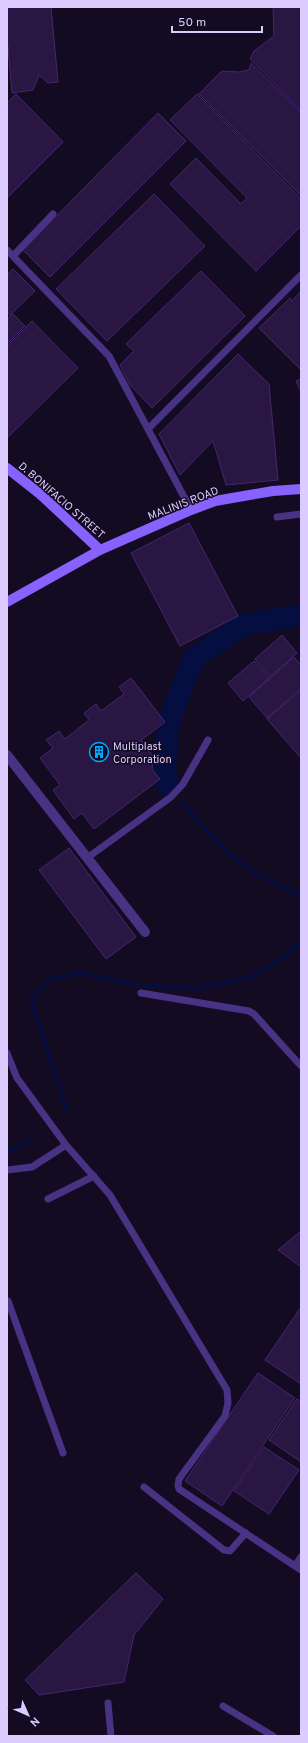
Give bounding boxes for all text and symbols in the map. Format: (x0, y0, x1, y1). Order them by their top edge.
scale bar (172, 8, 262, 34)
text: 50 m (178, 15, 206, 31)
street label: D. BONIFACIO STREET (15, 459, 107, 542)
street label: MALINIS ROAD (146, 484, 221, 524)
place label: Multiplast Corporation (113, 740, 172, 767)
building icon: Multiplast Corporation (88, 741, 110, 763)
north arrow (8, 1695, 48, 1735)
text: N (27, 1714, 42, 1729)

